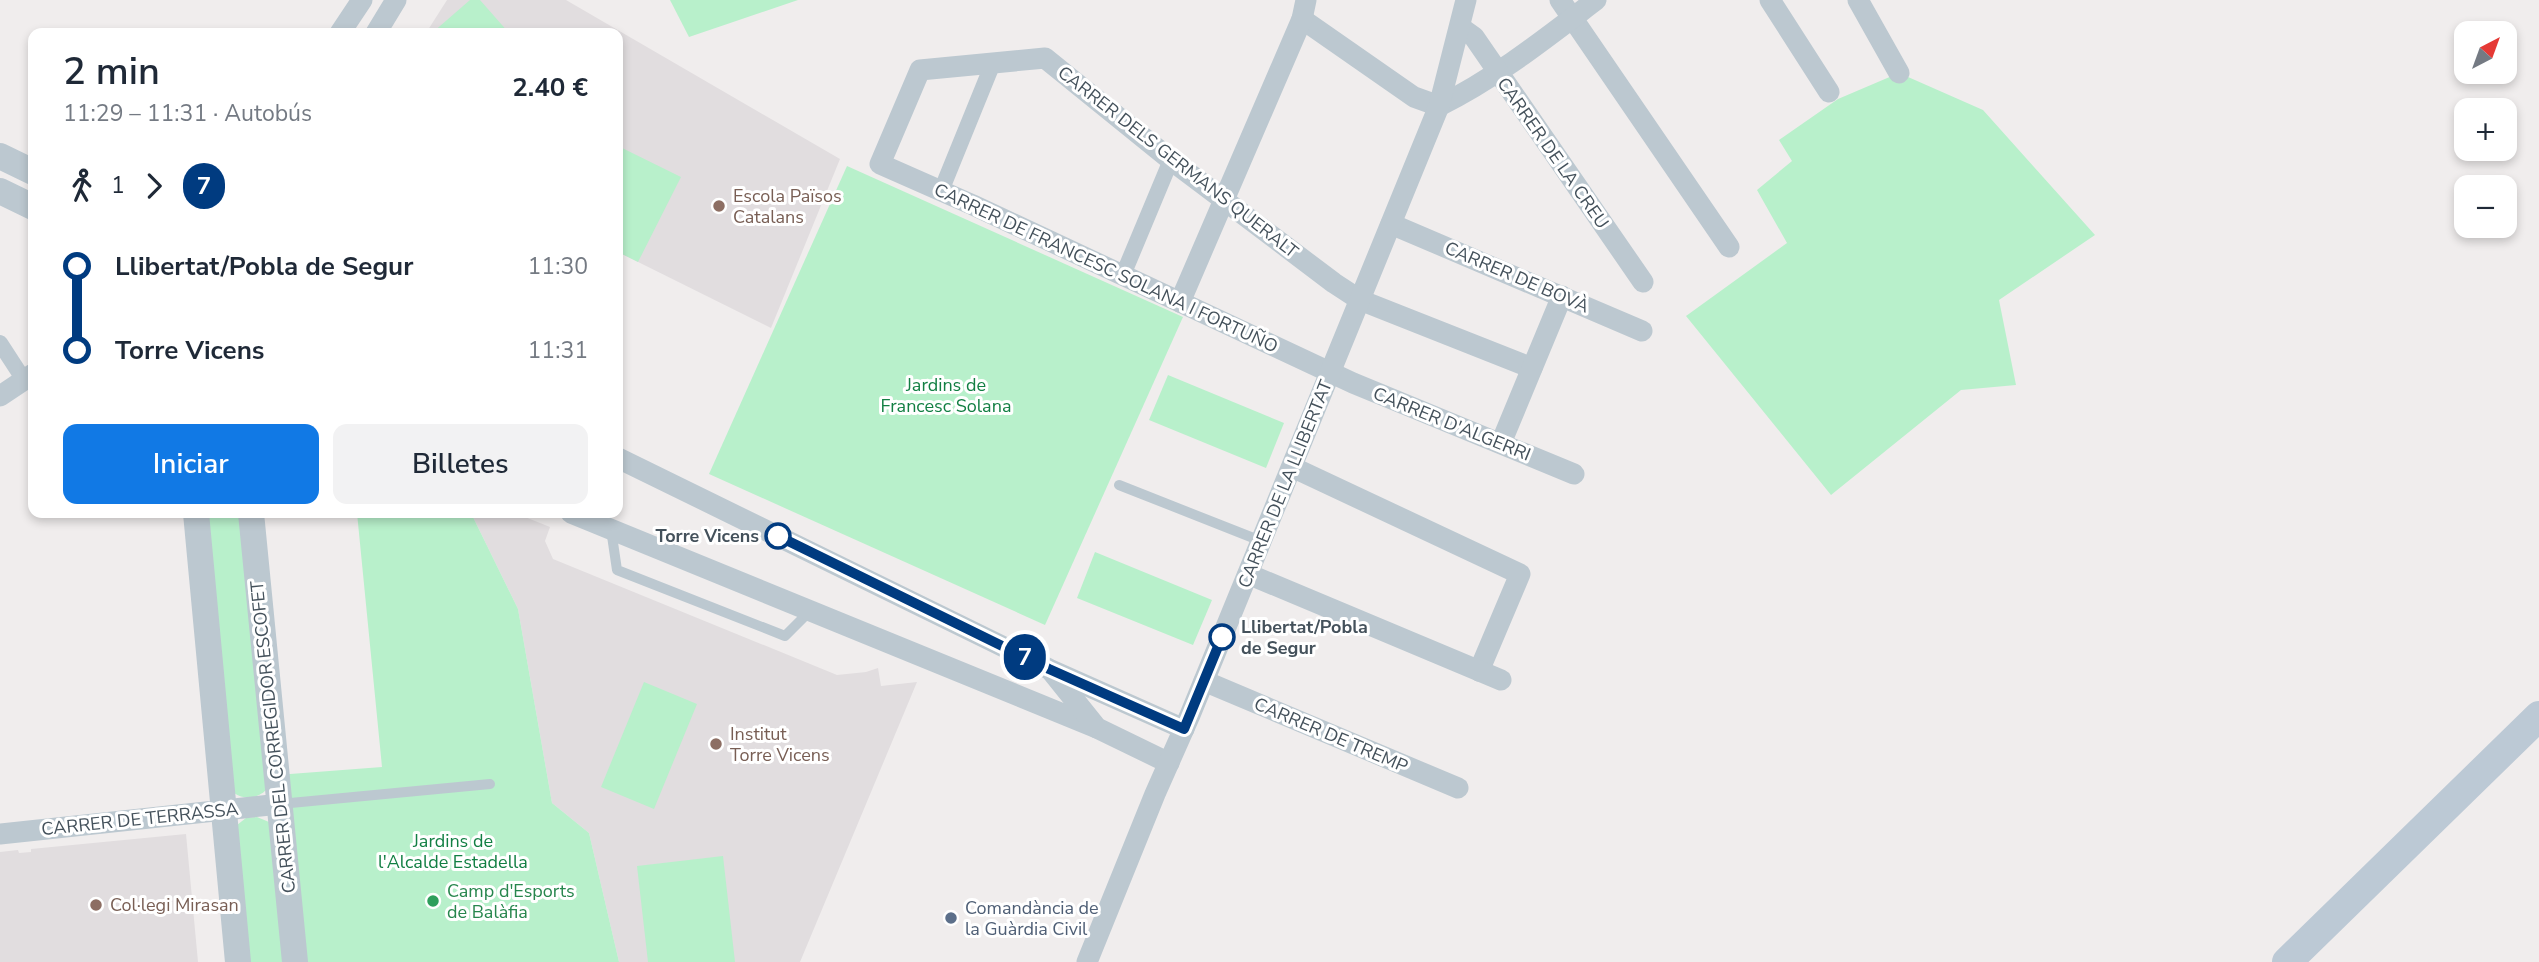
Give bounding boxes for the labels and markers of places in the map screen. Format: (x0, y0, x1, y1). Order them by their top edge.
place label: Escola Països Catalans (733, 184, 842, 229)
marker: Escola Països Catalans (711, 198, 727, 214)
marker: Torre Vicens (765, 523, 791, 549)
place label: Torre Vicens (655, 524, 759, 548)
place label: Llibertat/Pobla de Segur (1241, 615, 1368, 660)
marker: Llibertat/Pobla de Segur (1209, 624, 1235, 650)
place label: Institut Torre Vicens (730, 722, 830, 767)
marker: Institut Torre Vicens (708, 736, 724, 752)
place label: Camp d'Esports de Balàfia (447, 879, 575, 924)
place label: Col·legi Mirasan (110, 893, 239, 917)
marker: Camp d'Esports de Balàfia (425, 893, 441, 909)
place label: Comandància de la Guàrdia Civil (965, 896, 1099, 941)
marker: Col·legi Mirasan (88, 897, 104, 913)
marker: Comandància de la Guàrdia Civil (943, 910, 959, 926)

